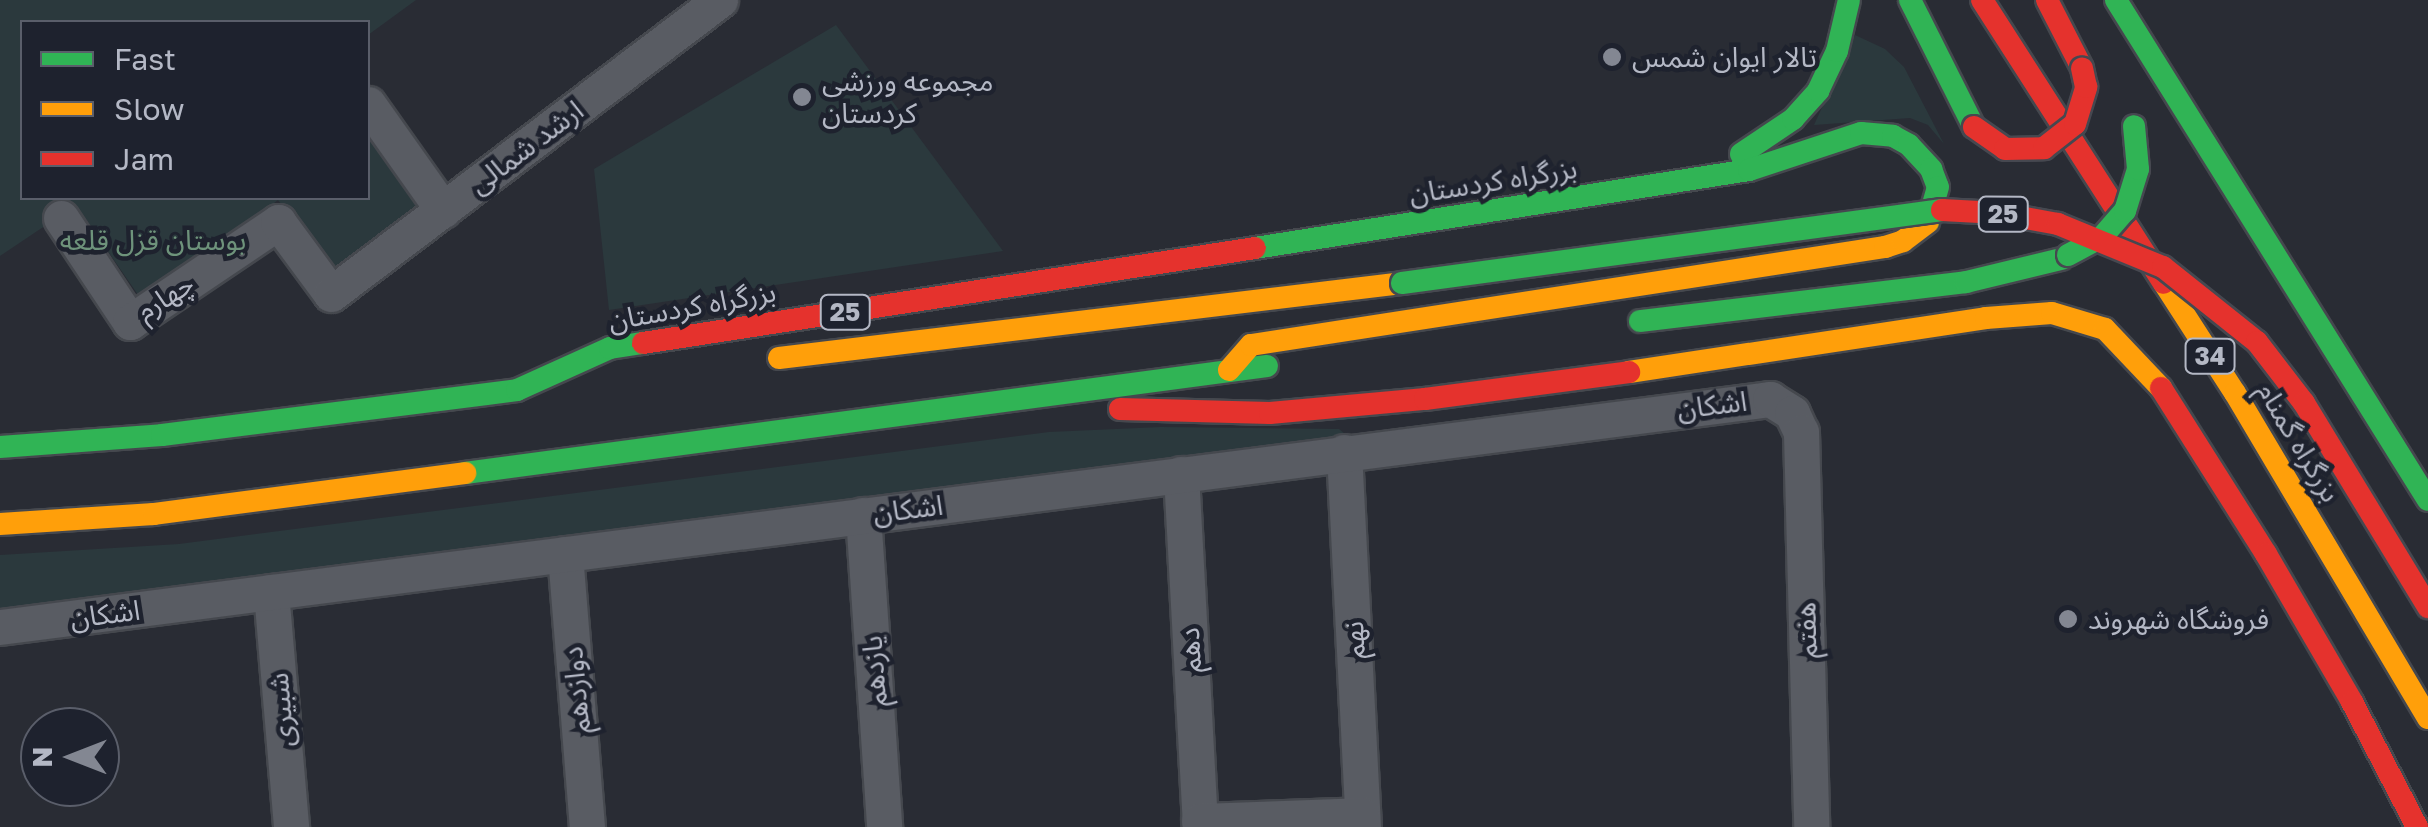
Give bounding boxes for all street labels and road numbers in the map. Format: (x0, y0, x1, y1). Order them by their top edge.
street label: ارشد شمالی (462, 93, 590, 201)
street label: بزرگراه کردستان (1407, 151, 1579, 211)
road number: 25 (1976, 194, 2030, 234)
street label: چهارم (130, 266, 200, 328)
street label: بزرگراه کردستان (606, 275, 778, 337)
road number: 25 (818, 292, 872, 332)
road number: 34 (2182, 336, 2238, 376)
street label: بزرگراه گمنام (2250, 376, 2348, 508)
street label: اشکان (1675, 384, 1749, 426)
street label: اشکان (871, 488, 945, 530)
street label: اشکان (68, 593, 142, 635)
street label: هفتم (1789, 602, 1823, 658)
street label: نهم (1336, 620, 1372, 660)
street label: دهم (1172, 627, 1208, 673)
street label: یازدهم (855, 634, 893, 708)
street label: دوازدهم (555, 645, 597, 735)
street label: شبیری (261, 671, 301, 749)

